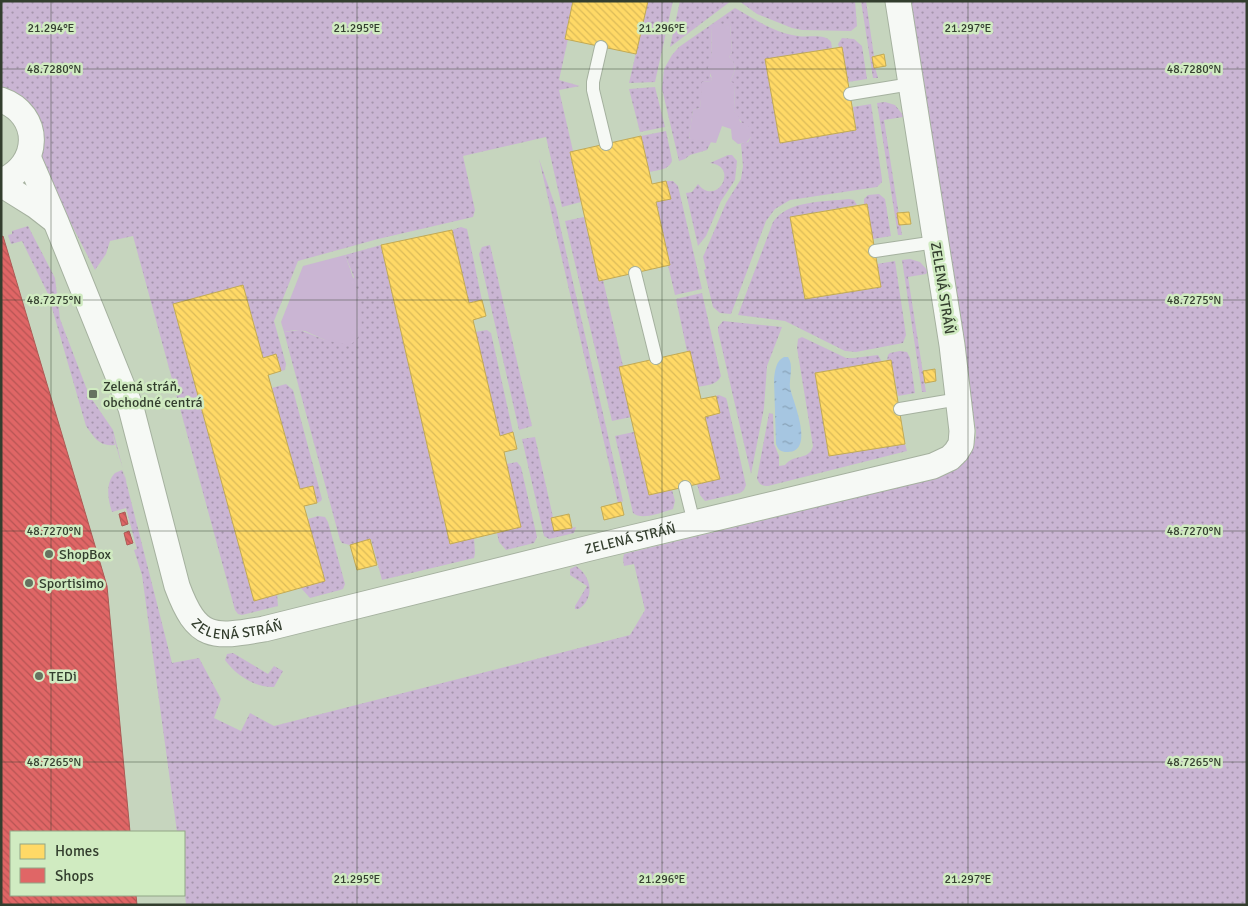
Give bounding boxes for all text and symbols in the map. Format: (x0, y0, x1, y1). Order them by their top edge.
text: 21.294°E (28, 21, 75, 36)
text: 21.295°E (334, 21, 381, 36)
text: 21.296°E (639, 21, 686, 36)
text: 21.297°E (945, 21, 992, 36)
text: 48.7280°N (27, 62, 81, 77)
text: 48.7280°N (1167, 62, 1221, 77)
street label: ZELENÁ STRÁŇ (927, 241, 958, 335)
text: 48.7275°N (27, 293, 81, 308)
text: 48.7275°N (1167, 293, 1221, 308)
place label: Zelená stráň, obchodné centrá (103, 378, 203, 411)
marker: Zelená stráň, obchodné centrá (87, 388, 99, 400)
street label: ZELENÁ STRÁŇ (583, 520, 677, 558)
text: 48.7270°N (27, 524, 81, 539)
text: 48.7270°N (1167, 524, 1221, 539)
place label: ShopBox (59, 546, 112, 563)
marker: ShopBox (43, 548, 55, 560)
place label: Sportisimo (39, 575, 104, 592)
marker: Sportisimo (23, 577, 35, 589)
street label: ZELENÁ STRÁŇ (188, 615, 284, 643)
place label: TEDi (49, 668, 77, 685)
marker: TEDi (33, 670, 45, 682)
text: 48.7265°N (27, 755, 81, 770)
text: 48.7265°N (1167, 755, 1221, 770)
legend (10, 831, 185, 896)
text: Homes (55, 842, 99, 860)
text: Shops (55, 867, 94, 885)
text: 21.295°E (334, 872, 381, 887)
text: 21.296°E (639, 872, 686, 887)
text: 21.297°E (945, 872, 992, 887)

